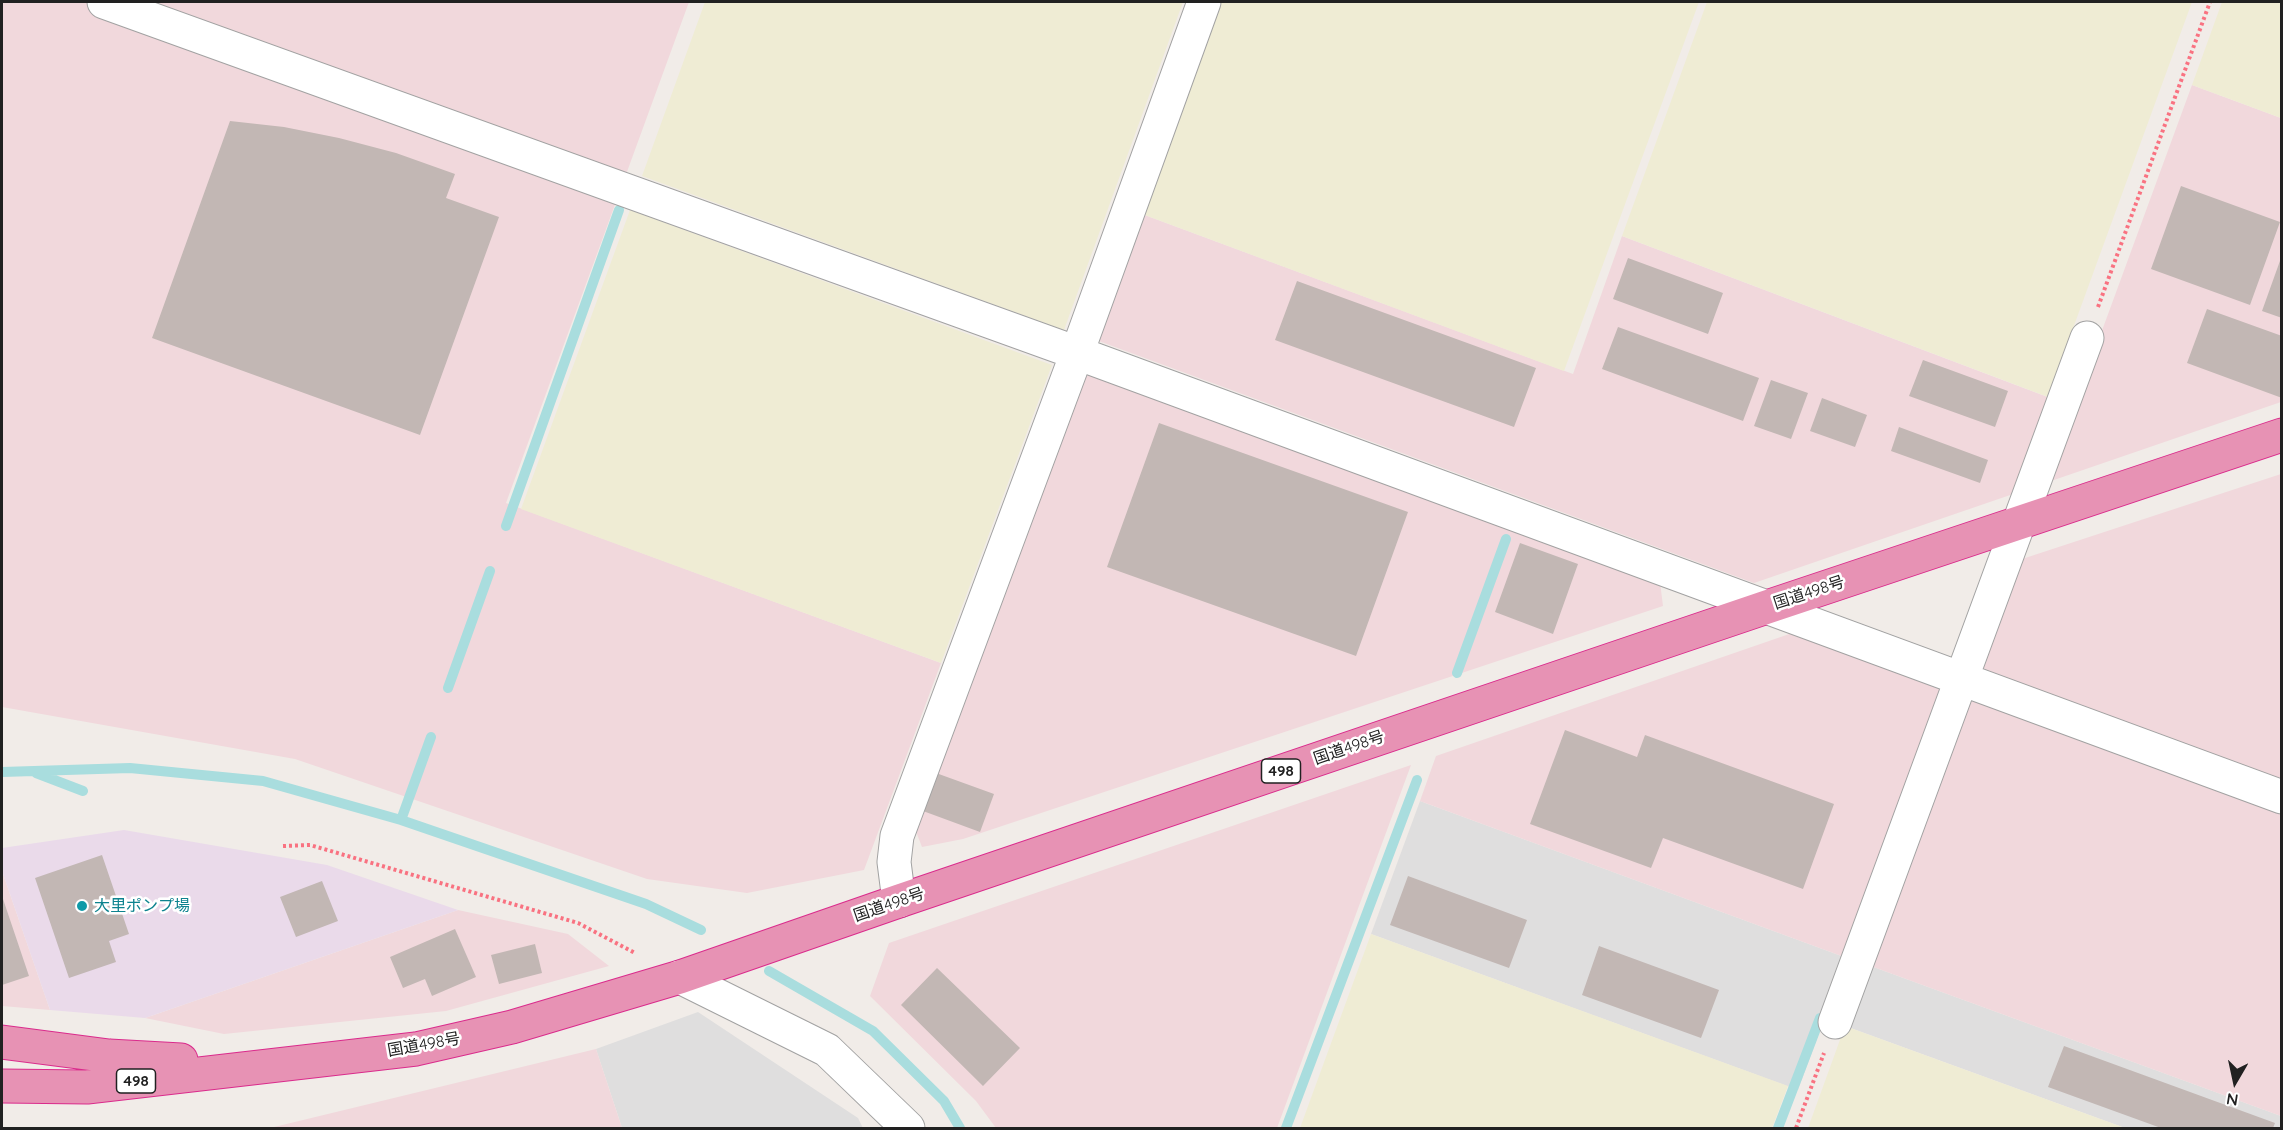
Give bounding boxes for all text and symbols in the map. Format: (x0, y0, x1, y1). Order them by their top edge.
street label: 国道498号 (1771, 572, 1847, 614)
street label: 国道498号 (1311, 727, 1387, 769)
road number: 498 (1262, 759, 1300, 783)
street label: 国道498号 (851, 884, 927, 926)
place label: 大里ポンプ場 (94, 896, 190, 916)
marker: 大里ポンプ場 (75, 899, 89, 913)
street label: 国道498号 (386, 1029, 462, 1061)
north arrow (2205, 1052, 2265, 1112)
road number: 498 (116, 1069, 156, 1093)
text: N (2225, 1089, 2240, 1111)

